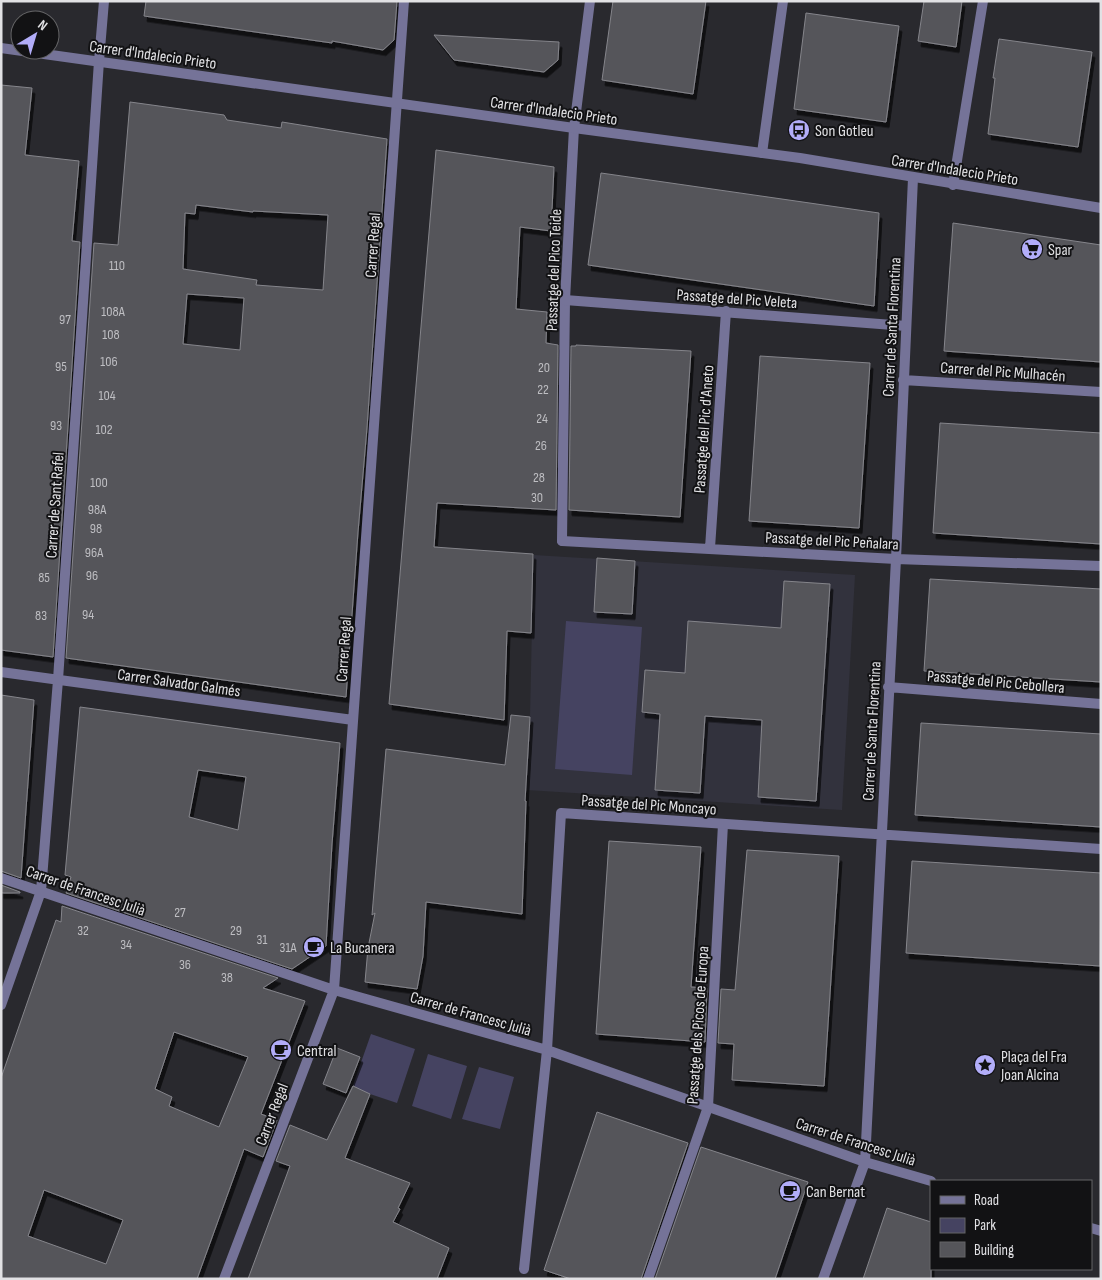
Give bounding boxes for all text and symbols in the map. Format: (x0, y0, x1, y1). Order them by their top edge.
north arrow (10, 10, 60, 60)
text: N (35, 16, 51, 34)
street label: Carrer d'Indalecio Prieto (88, 37, 218, 74)
street label: Carrer d'Indalecio Prieto (489, 93, 619, 130)
bus stop icon: Son Gotleu (787, 118, 811, 142)
place label: Son Gotleu (815, 122, 874, 141)
street label: Carrer d'Indalecio Prieto (890, 151, 1020, 190)
street label: Passatge del Pico Teide (543, 209, 566, 331)
street label: Carrer Regal (362, 212, 385, 278)
supermarket icon: Spar (1020, 237, 1044, 261)
place label: Spar (1048, 241, 1073, 260)
house number: 110 (109, 257, 125, 274)
street label: Carrer de Santa Florentina (879, 257, 906, 397)
street label: Passatge del Pic Veleta (676, 286, 798, 313)
house number: 108A (101, 303, 126, 320)
house number: 97 (59, 311, 71, 328)
house number: 108 (102, 326, 120, 343)
house number: 106 (100, 353, 118, 370)
house number: 95 (55, 358, 67, 375)
house number: 20 (538, 359, 550, 376)
street label: Carrer del Pic Mulhacén (940, 359, 1066, 386)
street label: Passatge del Pic d'Aneto (691, 364, 718, 494)
house number: 22 (537, 381, 549, 398)
house number: 104 (99, 387, 116, 404)
house number: 24 (536, 410, 548, 427)
house number: 93 (50, 417, 62, 434)
house number: 102 (96, 421, 113, 438)
house number: 26 (535, 437, 547, 454)
street label: Carrer de Sant Rafel (42, 451, 69, 559)
house number: 28 (533, 469, 545, 486)
house number: 100 (90, 474, 108, 491)
house number: 30 (531, 489, 543, 506)
house number: 98A (88, 501, 107, 518)
house number: 98 (90, 520, 102, 537)
street label: Passatge del Pic Peñalara (765, 529, 899, 554)
house number: 96A (85, 544, 104, 561)
house number: 96 (86, 567, 98, 584)
house number: 85 (38, 569, 50, 586)
house number: 94 (82, 606, 94, 623)
house number: 83 (35, 607, 47, 624)
street label: Carrer Regal (333, 616, 356, 682)
street label: Carrer de Santa Florentina (859, 661, 886, 801)
street label: Carrer Salvador Galmés (116, 665, 242, 702)
street label: Passatge del Pic Cebollera (926, 667, 1065, 698)
street label: Passatge del Pic Moncayo (581, 791, 717, 820)
street label: Carrer de Francesc Julià (23, 862, 148, 921)
house number: 27 (174, 904, 186, 921)
house number: 32 (77, 922, 89, 939)
house number: 29 (230, 922, 242, 939)
house number: 31 (257, 931, 267, 948)
cafe icon: La Bucanera (302, 935, 326, 959)
house number: 34 (120, 936, 132, 953)
house number: 31A (280, 939, 297, 956)
place label: La Bucanera (330, 939, 395, 958)
street label: Passatge dels Picos de Europa (683, 945, 713, 1105)
house number: 36 (179, 956, 191, 973)
house number: 38 (221, 969, 233, 986)
street label: Carrer de Francesc Julià (408, 988, 533, 1041)
cafe icon: Central (269, 1038, 293, 1062)
place label: Central (297, 1042, 336, 1061)
place label: Plaça del Fra Joan Alcina (1000, 1048, 1067, 1085)
place icon: Plaça del Fra Joan Alcina (973, 1053, 997, 1077)
street label: Carrer Regal (252, 1081, 293, 1148)
street label: Carrer de Francesc Julià (793, 1114, 918, 1171)
cafe icon: Can Bernat (778, 1179, 802, 1203)
legend (930, 1180, 1092, 1270)
place label: Can Bernat (806, 1183, 865, 1202)
text: Road (974, 1191, 999, 1210)
text: Park (974, 1216, 996, 1235)
text: Building (974, 1241, 1014, 1260)

